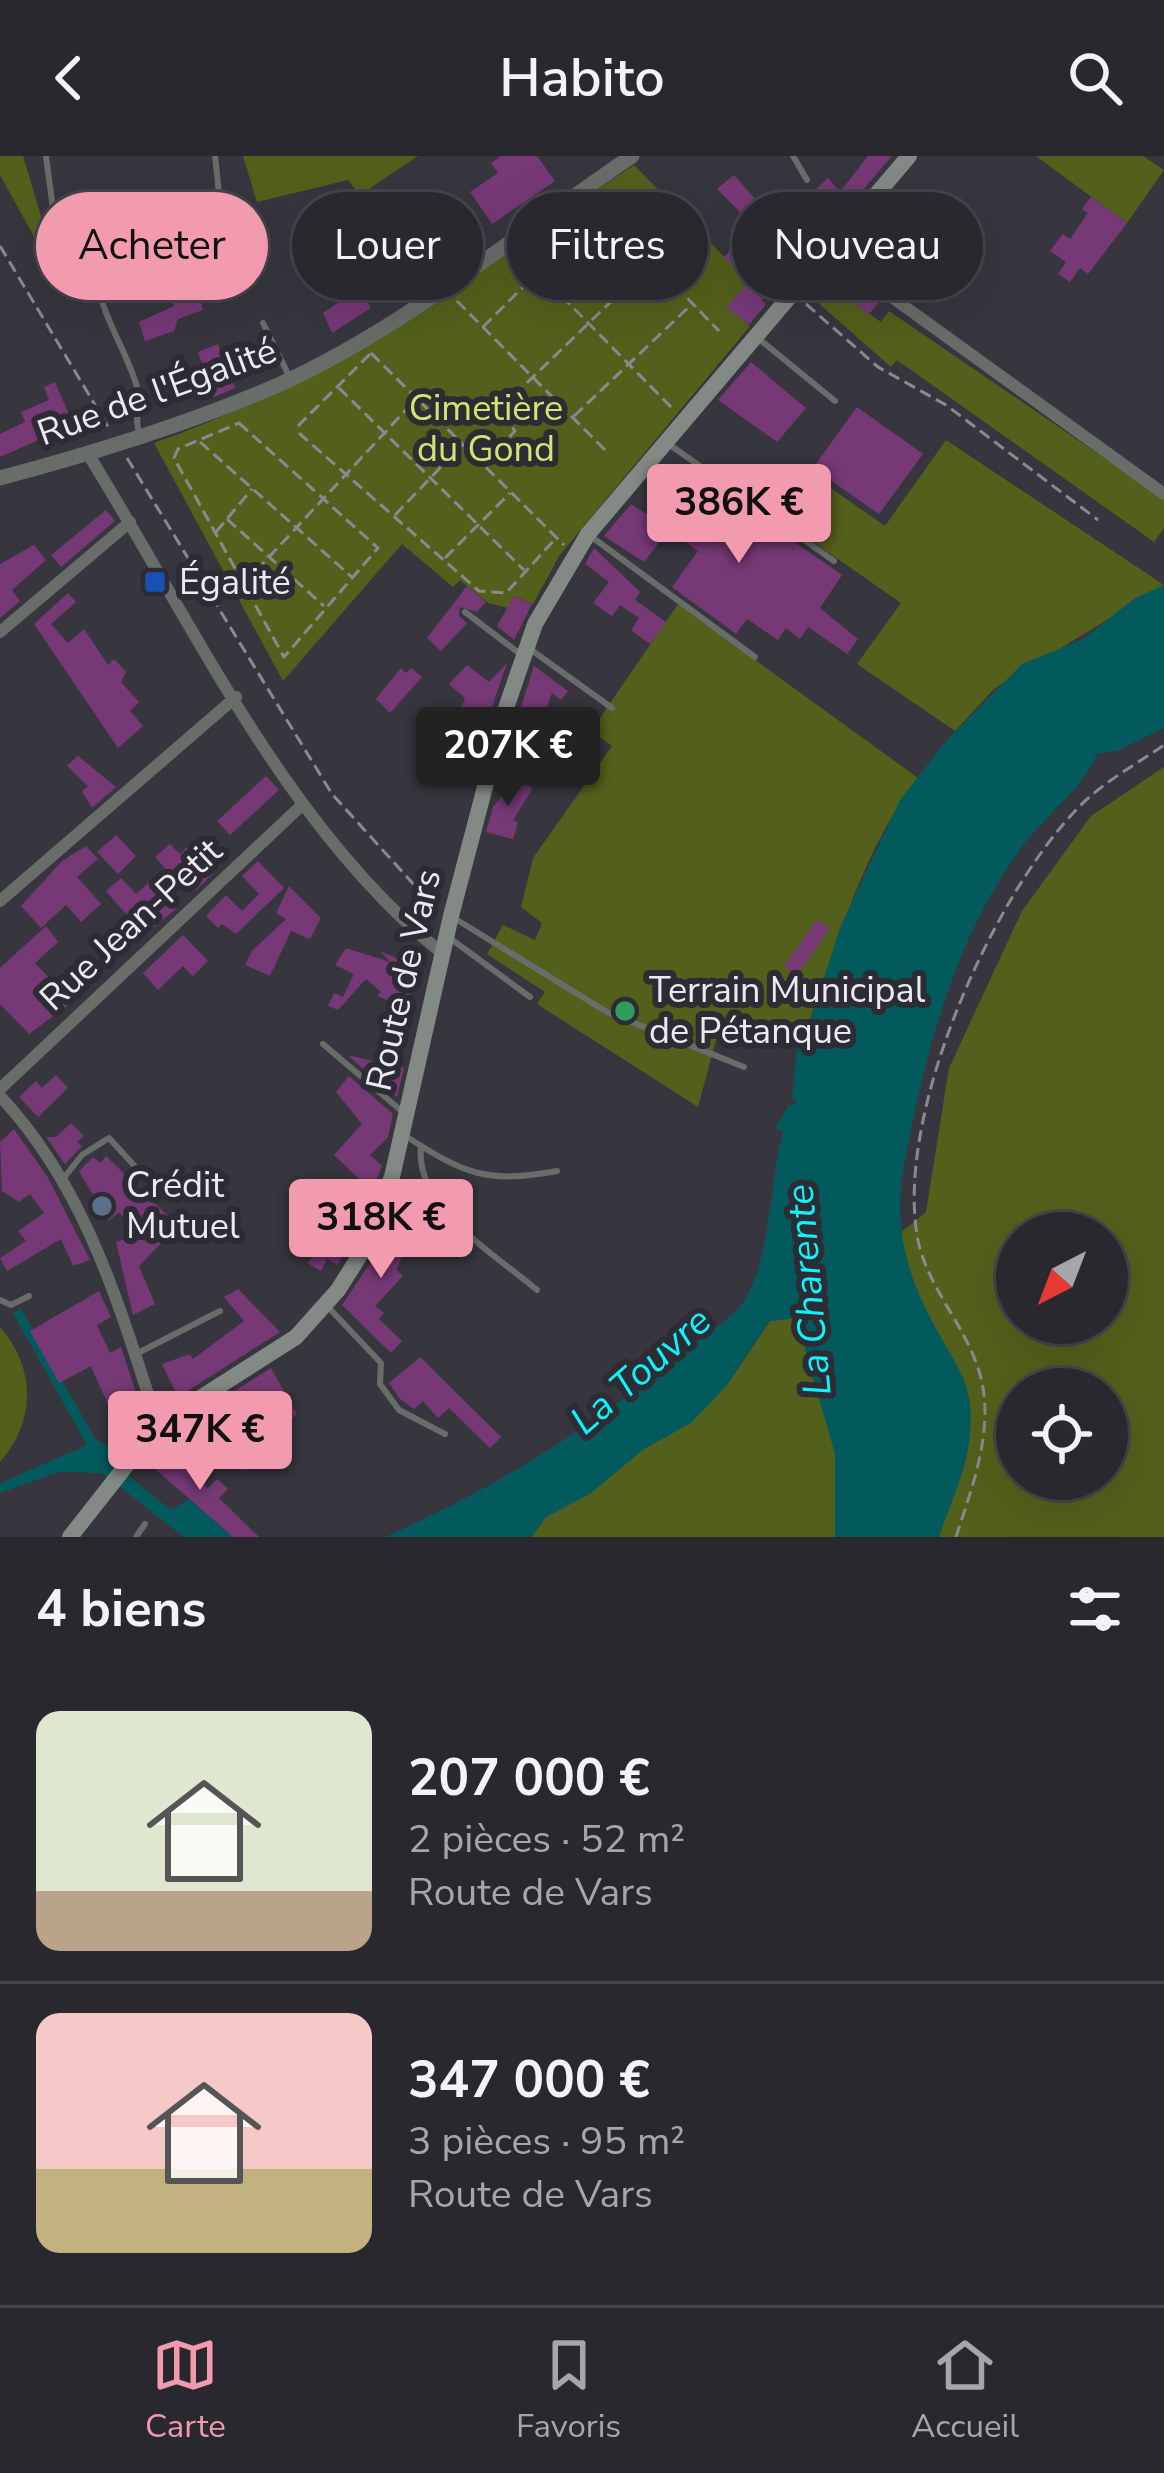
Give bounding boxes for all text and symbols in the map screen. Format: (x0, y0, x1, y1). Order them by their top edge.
text: Habito (499, 41, 665, 115)
icon: back (36, 45, 102, 111)
icon: search (1062, 45, 1128, 111)
chip: Acheter (36, 192, 268, 300)
chip: Louer (292, 192, 483, 300)
chip: Filtres (507, 192, 708, 300)
chip: Nouveau (732, 192, 983, 300)
street label: Rue de l'Égalité (31, 326, 283, 458)
park label: Cimetière du Gond (409, 384, 563, 474)
pin: 386K € (641, 464, 837, 566)
text: 386K € (674, 476, 804, 529)
place label: Égalité (179, 558, 291, 607)
marker: Égalité (142, 569, 168, 595)
pin: 207K € (410, 707, 606, 809)
text: 207K € (443, 719, 573, 772)
street label: Rue Jean-Petit (29, 827, 233, 1022)
street label: Route de Vars (355, 864, 453, 1096)
place label: Terrain Municipal de Pétanque (649, 966, 926, 1056)
marker: Terrain Municipal de Pétanque (612, 998, 638, 1024)
place label: Crédit Mutuel (126, 1161, 240, 1251)
pin: 318K € (283, 1179, 479, 1281)
water label: La Charente (773, 1182, 845, 1398)
text: 318K € (316, 1191, 446, 1244)
marker: Crédit Mutuel (89, 1193, 115, 1219)
north arrow (996, 1212, 1128, 1344)
map controls (996, 1212, 1128, 1500)
water label: La Touvre (559, 1295, 723, 1447)
button: locate (996, 1368, 1128, 1500)
pin: 347K € (102, 1391, 298, 1493)
text: 347K € (135, 1403, 265, 1456)
text: 4 biens (36, 1574, 206, 1644)
icon: filters (1062, 1576, 1128, 1642)
text: 207 000 € (408, 1743, 650, 1813)
icon: home (132, 1759, 276, 1903)
text: 2 pièces · 52 m² (408, 1813, 685, 1866)
text: Route de Vars (408, 1866, 653, 1919)
text: 347 000 € (408, 2045, 650, 2115)
icon: home (132, 2061, 276, 2205)
text: 3 pièces · 95 m² (408, 2115, 685, 2168)
text: Route de Vars (408, 2168, 653, 2221)
tab: Carte (145, 2332, 226, 2449)
tab: Favoris (516, 2332, 621, 2449)
tab: Accueil (911, 2332, 1019, 2449)

